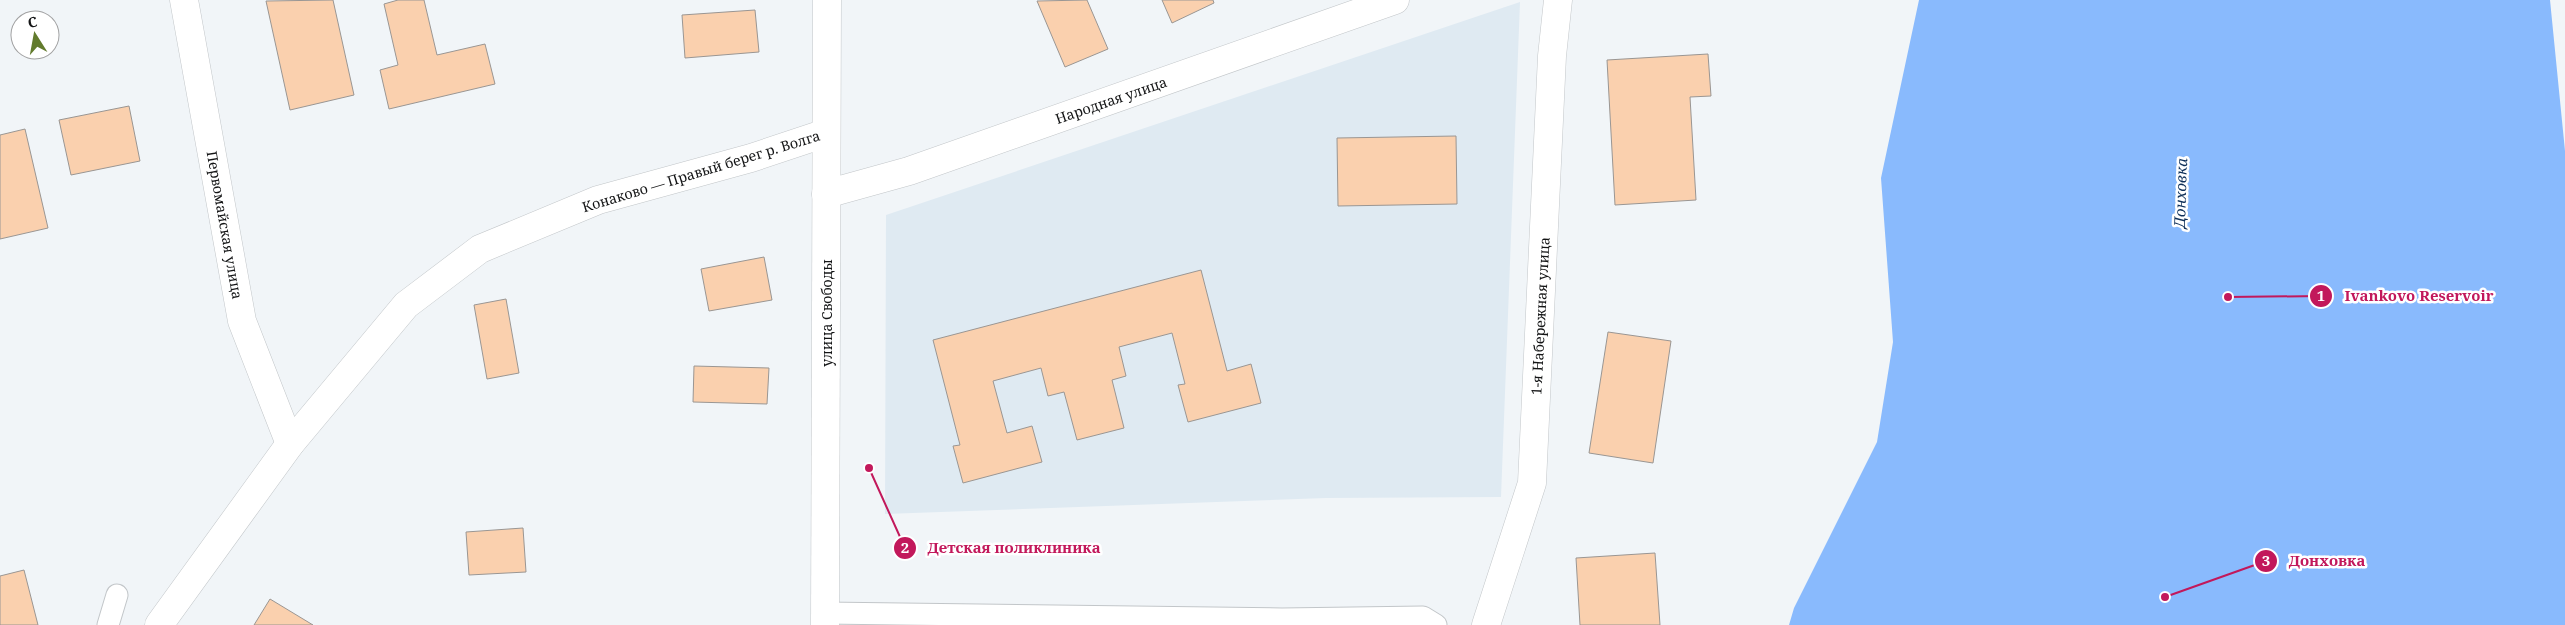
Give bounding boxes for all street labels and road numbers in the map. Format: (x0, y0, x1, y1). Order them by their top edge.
street label: Народная улица (1053, 72, 1169, 128)
street label: Конаково — Правый берег р. Волга (580, 126, 822, 216)
street label: Первомайская улица (203, 149, 247, 301)
street label: 1-я Набережная улица (1526, 236, 1554, 396)
street label: улица Свободы (817, 259, 836, 367)

